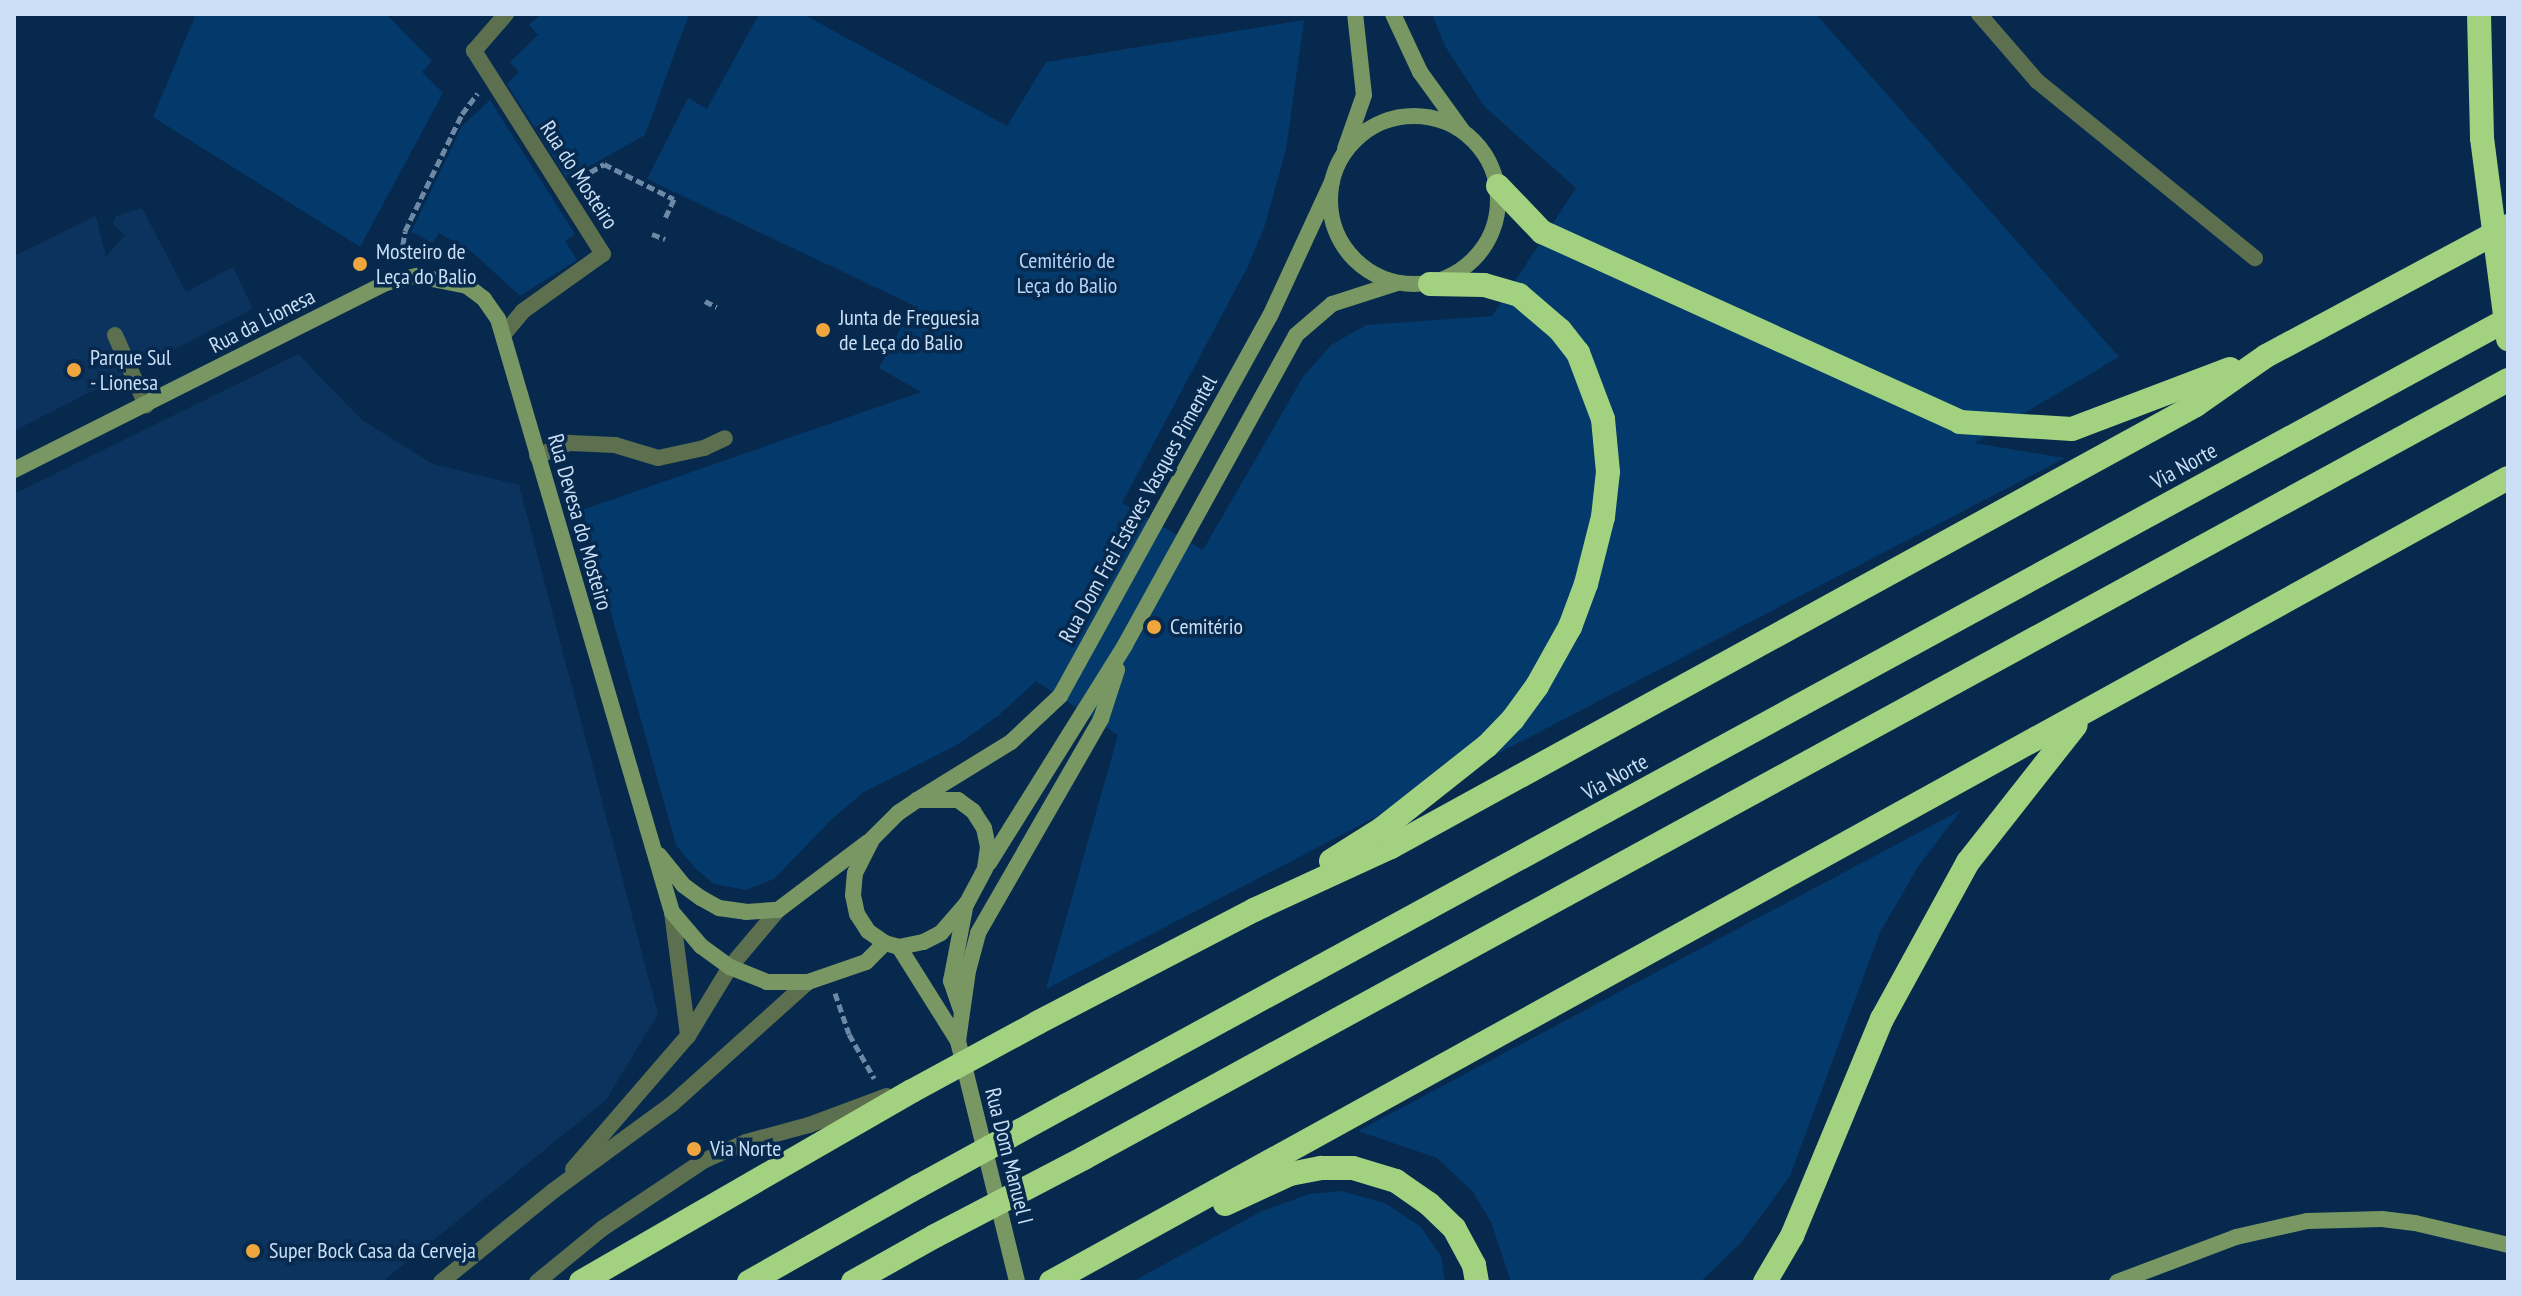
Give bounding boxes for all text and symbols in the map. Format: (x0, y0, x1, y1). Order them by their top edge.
street label: Rua do Mosteiro (534, 116, 624, 234)
place label: Mosteiro de Leça do Balio (376, 238, 477, 290)
park label: Cemitério de Leça do Balio (1017, 247, 1117, 298)
marker: Mosteiro de Leça do Balio (351, 255, 369, 273)
street label: Rua da Lionesa (205, 283, 319, 359)
place label: Junta de Freguesia de Leça do Balio (839, 304, 979, 356)
marker: Junta de Freguesia de Leça do Balio (814, 321, 832, 339)
place label: Parque Sul - Lionesa (90, 344, 171, 396)
marker: Parque Sul - Lionesa (65, 361, 83, 379)
street label: Rua Dom Frei Esteves Vasques Pimentel (1053, 371, 1223, 647)
street label: Rua Devesa do Mosteiro (542, 431, 618, 613)
street label: Via Norte (2146, 437, 2222, 495)
place label: Cemitério (1170, 614, 1243, 640)
marker: Cemitério (1145, 618, 1163, 636)
street label: Via Norte (1577, 748, 1653, 806)
street label: Rua Dom Manuel I (979, 1085, 1039, 1227)
place label: Via Norte (710, 1136, 781, 1162)
marker: Via Norte (685, 1140, 703, 1158)
place label: Super Bock Casa da Cerveja (269, 1238, 476, 1264)
marker: Super Bock Casa da Cerveja (244, 1242, 262, 1260)

